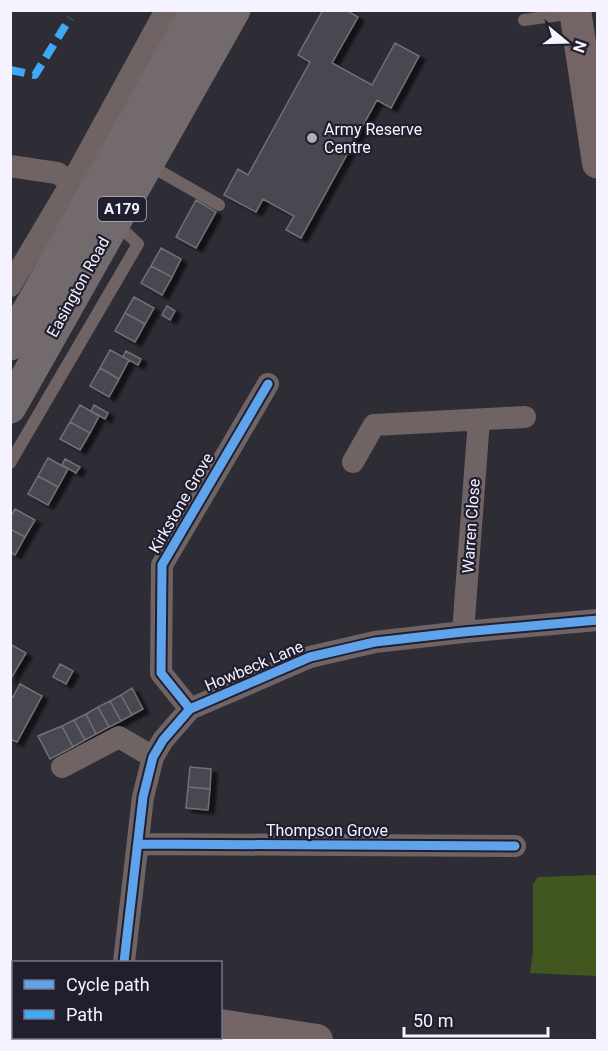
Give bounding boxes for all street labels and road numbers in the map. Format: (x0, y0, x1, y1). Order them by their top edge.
road number: A179 (98, 197, 146, 221)
street label: Easington Road (43, 234, 113, 340)
street label: Kirkstone Grove (145, 450, 217, 556)
street label: Warren Close (458, 478, 484, 574)
street label: Howbeck Lane (202, 637, 306, 695)
street label: Thompson Grove (266, 821, 388, 840)

